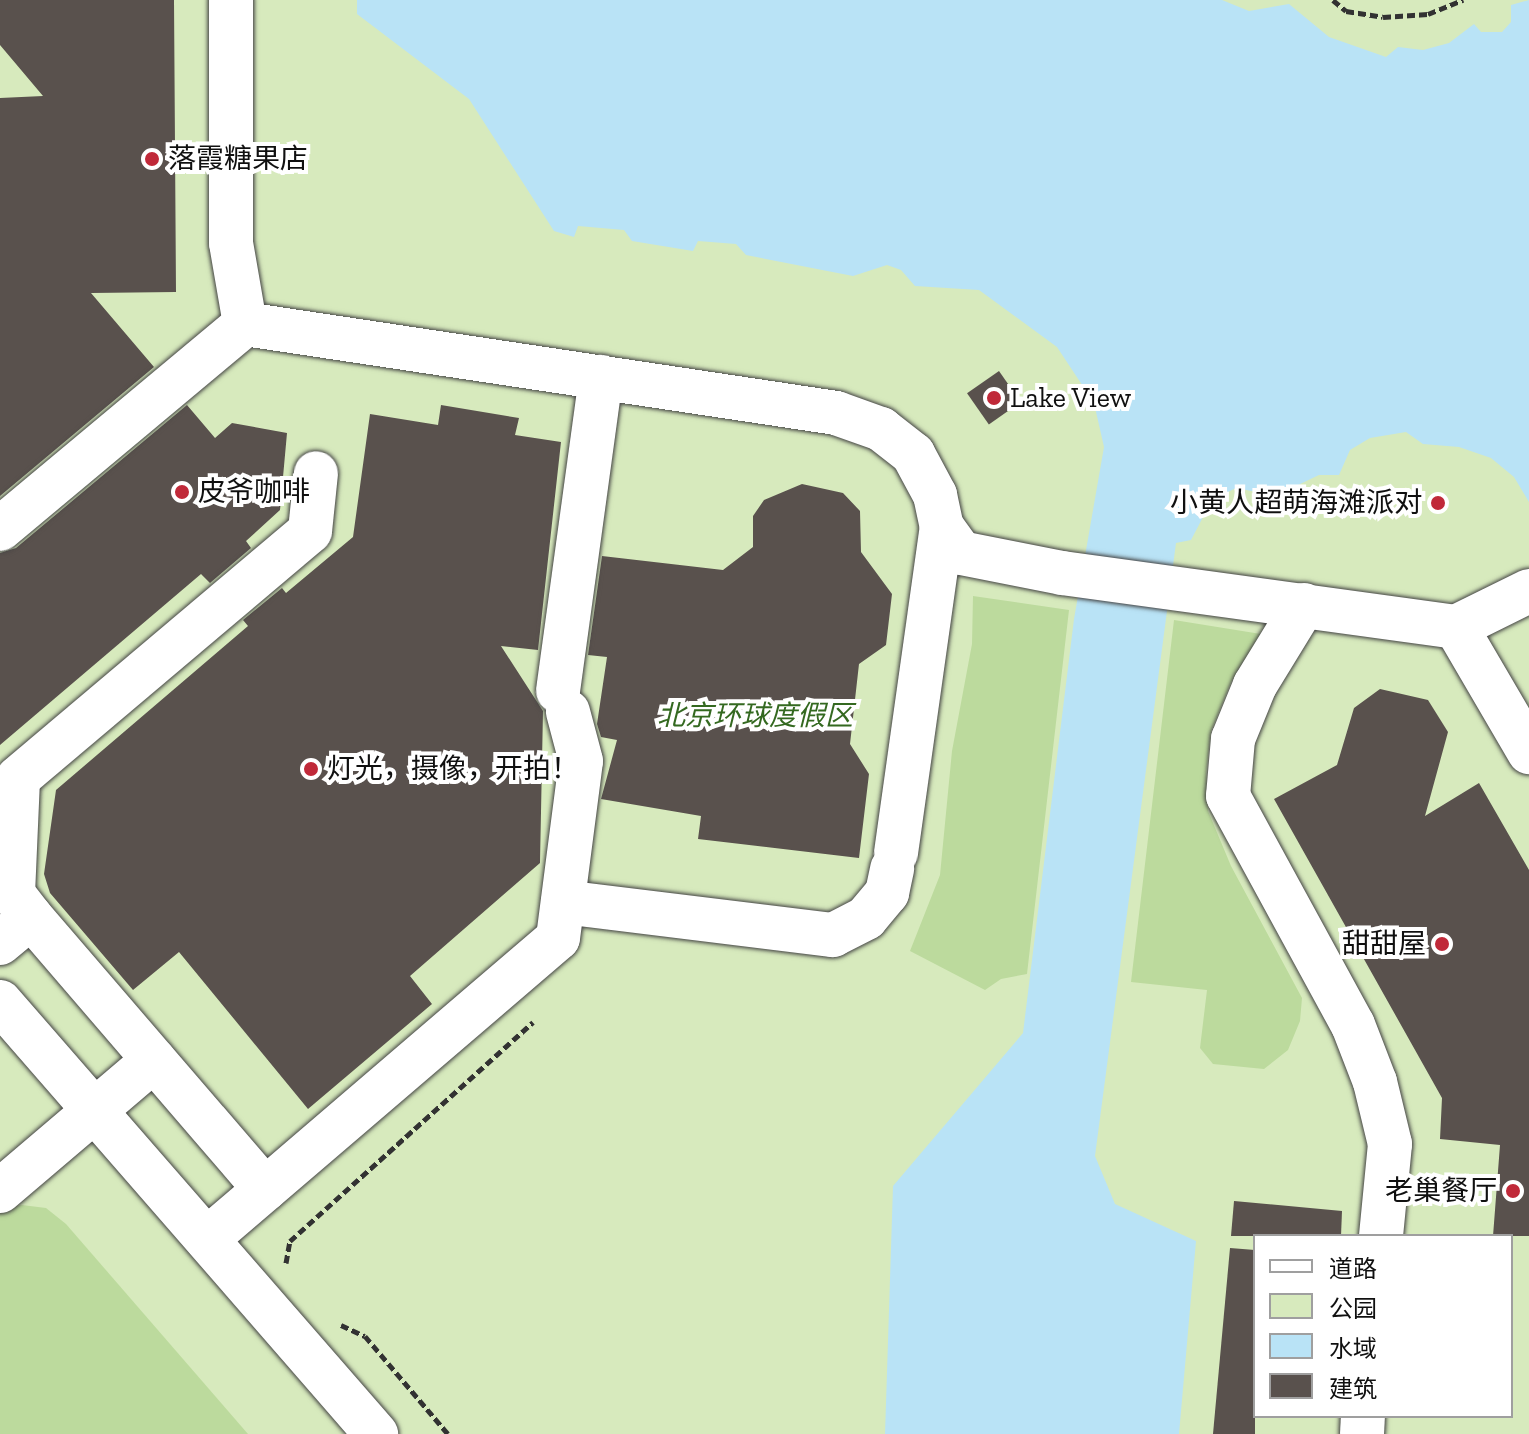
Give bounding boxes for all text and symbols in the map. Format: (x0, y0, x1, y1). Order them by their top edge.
place label: 落霞糖果店 (168, 142, 308, 176)
marker: 落霞糖果店 (143, 150, 161, 168)
place label: Lake View (1010, 381, 1132, 415)
marker: Lake View (985, 389, 1003, 407)
place label: 皮爷咖啡 (198, 475, 310, 509)
marker: 皮爷咖啡 (173, 483, 191, 501)
place label: 小黄人超萌海滩派对 (1170, 486, 1422, 520)
marker: 小黄人超萌海滩派对 (1429, 494, 1447, 512)
park label: 北京环球度假区 (657, 699, 853, 733)
place label: 灯光，摄像，开拍！ (327, 752, 579, 786)
marker: 灯光，摄像，开拍！ (302, 760, 320, 778)
place label: 甜甜屋 (1342, 927, 1426, 961)
marker: 甜甜屋 (1433, 935, 1451, 953)
place label: 老巢餐厅 (1385, 1174, 1497, 1208)
marker: 老巢餐厅 (1504, 1182, 1522, 1200)
legend (1253, 1234, 1513, 1418)
text: 道路 (1329, 1254, 1377, 1283)
text: 公园 (1329, 1294, 1377, 1323)
text: 水域 (1329, 1334, 1377, 1363)
text: 建筑 (1329, 1374, 1377, 1403)

